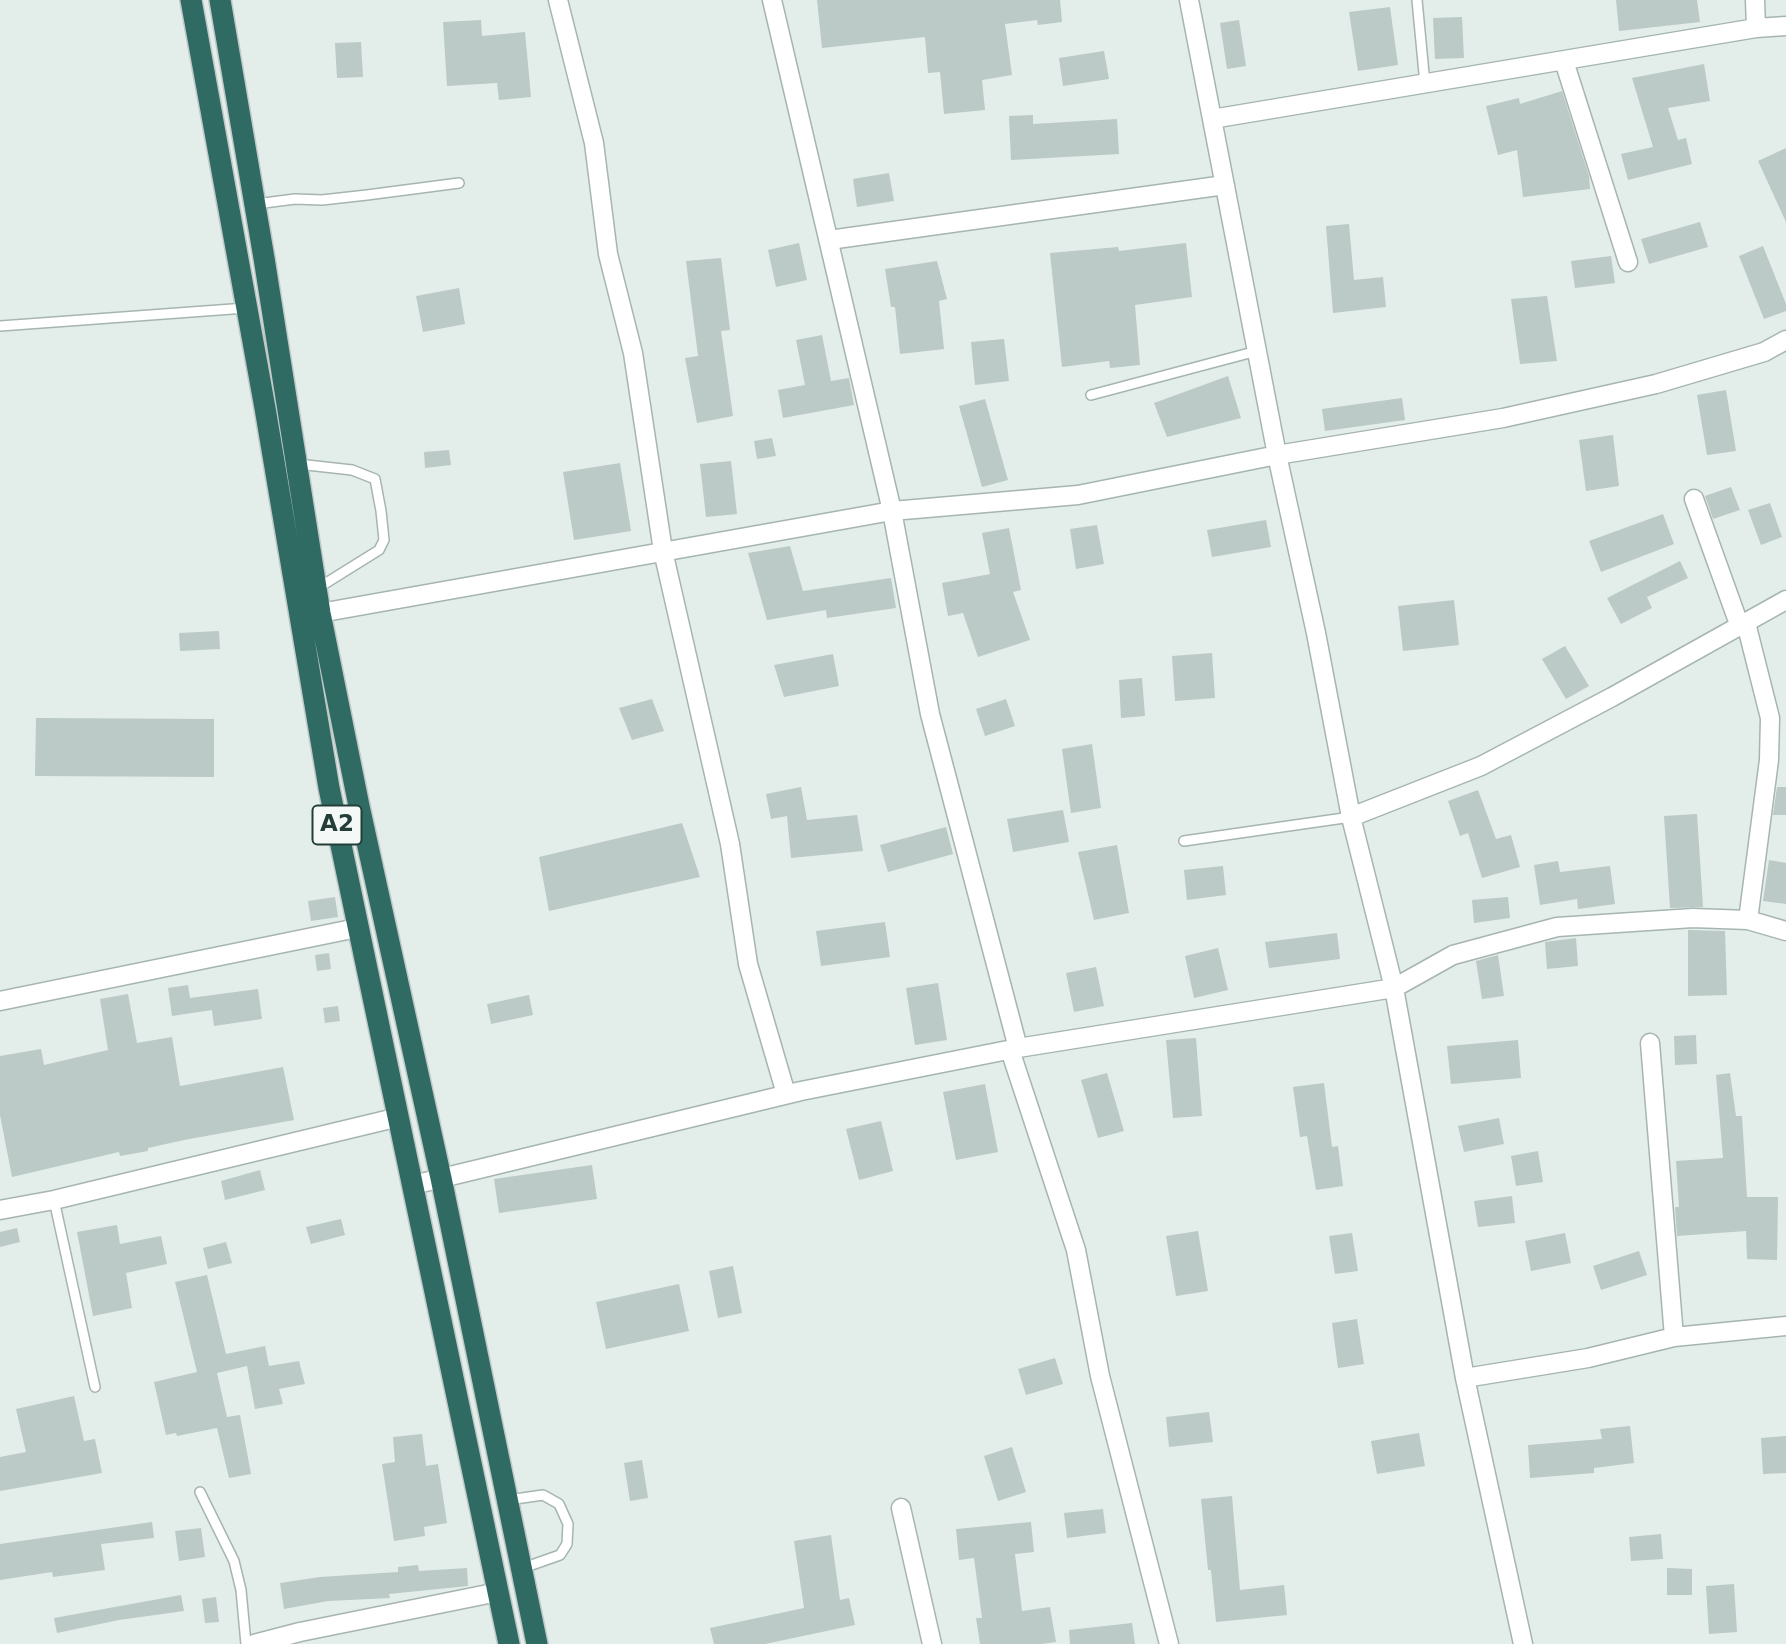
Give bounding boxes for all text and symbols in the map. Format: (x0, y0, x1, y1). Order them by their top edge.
road number: A2 (312, 806, 362, 845)

